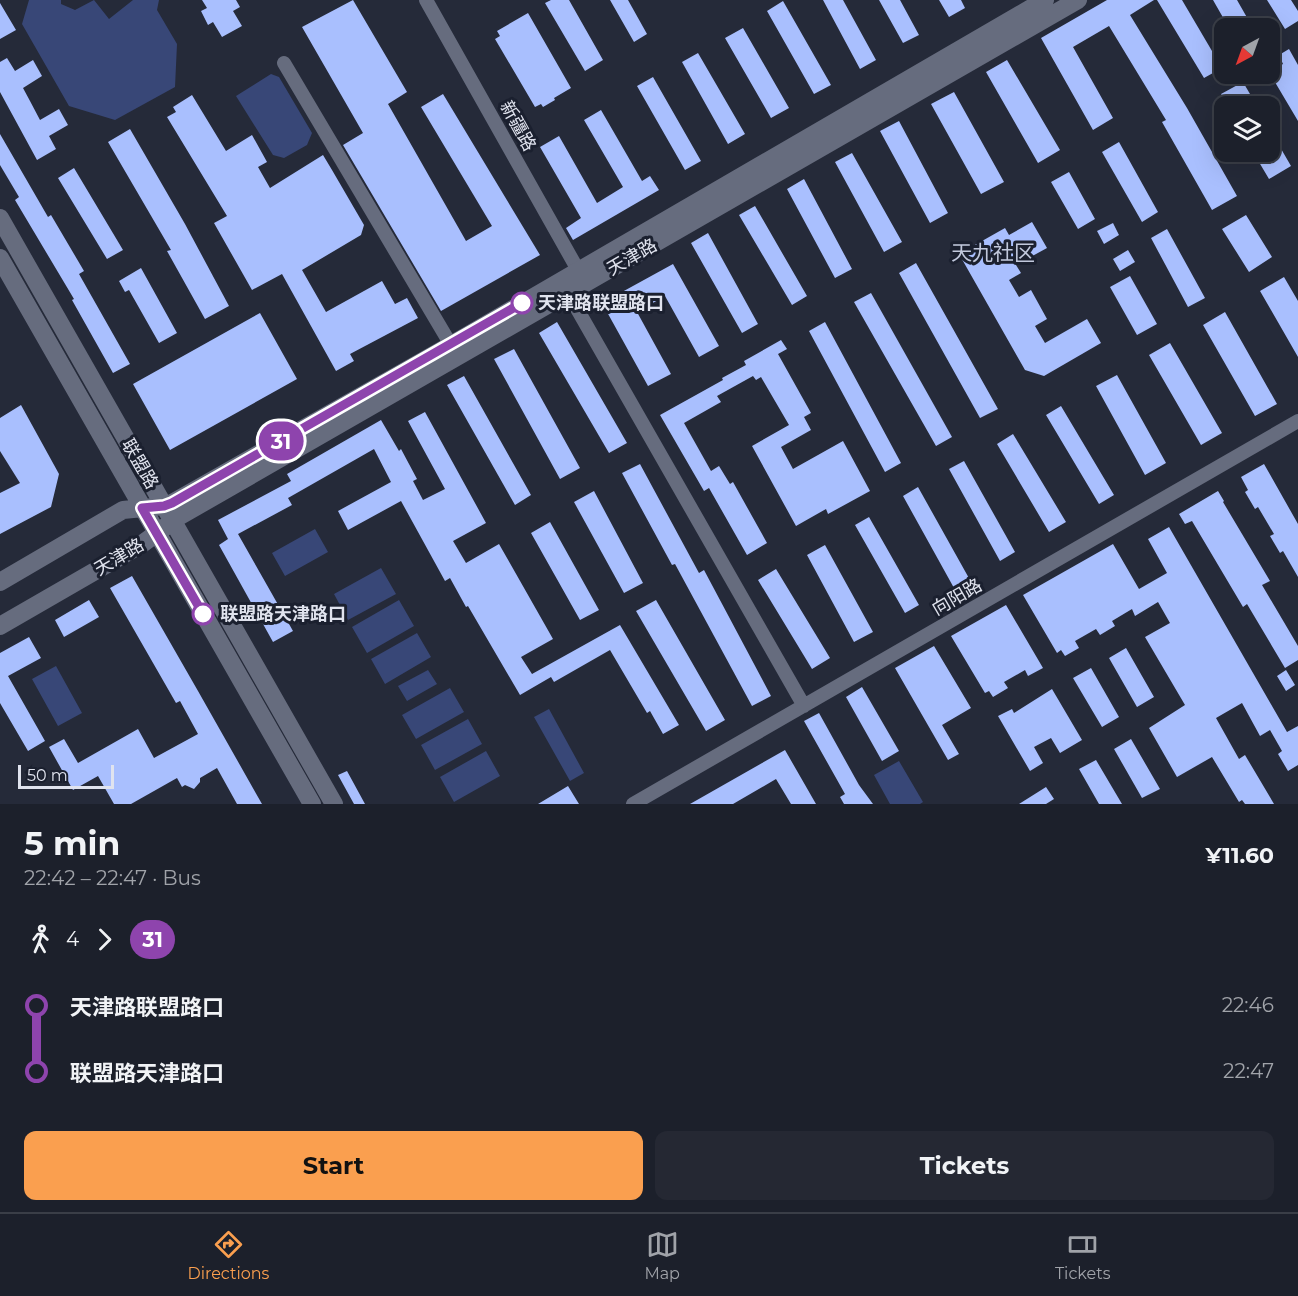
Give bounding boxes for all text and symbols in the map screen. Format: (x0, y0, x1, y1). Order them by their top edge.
north arrow (1214, 18, 1280, 84)
map controls (1214, 18, 1280, 162)
button: layers (1214, 96, 1280, 162)
street label: 新疆路 (495, 97, 541, 155)
street label: 天津路 (603, 234, 661, 280)
district label: 天九社区 (951, 240, 1035, 265)
marker: 天津路联盟路口 (511, 292, 533, 314)
place label: 天津路联盟路口 (538, 292, 664, 314)
line badge: 31 (254, 422, 308, 460)
text: 31 (271, 429, 291, 454)
street label: 联盟路 (117, 435, 163, 493)
street label: 天津路 (90, 534, 148, 580)
street label: 向阳路 (928, 574, 986, 620)
marker: 联盟路天津路口 (192, 603, 214, 625)
place label: 联盟路天津路口 (220, 603, 346, 625)
scale bar (18, 762, 114, 790)
text: 50 m (27, 766, 68, 785)
text: 5 min (24, 823, 120, 863)
text: ¥11.60 (1205, 842, 1274, 869)
text: 22:42 – 22:47 · Bus (24, 866, 201, 890)
icon: walk (24, 923, 57, 956)
icon: forward (88, 923, 121, 956)
text: 4 (66, 927, 79, 951)
text: 31 (142, 927, 163, 952)
text: 22:46 (1222, 993, 1274, 1017)
text: 天津路联盟路口 (70, 994, 224, 1021)
text: 22:47 (1223, 1059, 1274, 1083)
text: 联盟路天津路口 (70, 1060, 224, 1087)
button: Start (24, 1131, 643, 1200)
button: Tickets (655, 1131, 1274, 1200)
tab: Directions (187, 1228, 269, 1283)
tab: Map (644, 1228, 680, 1283)
tab: Tickets (1055, 1228, 1111, 1283)

